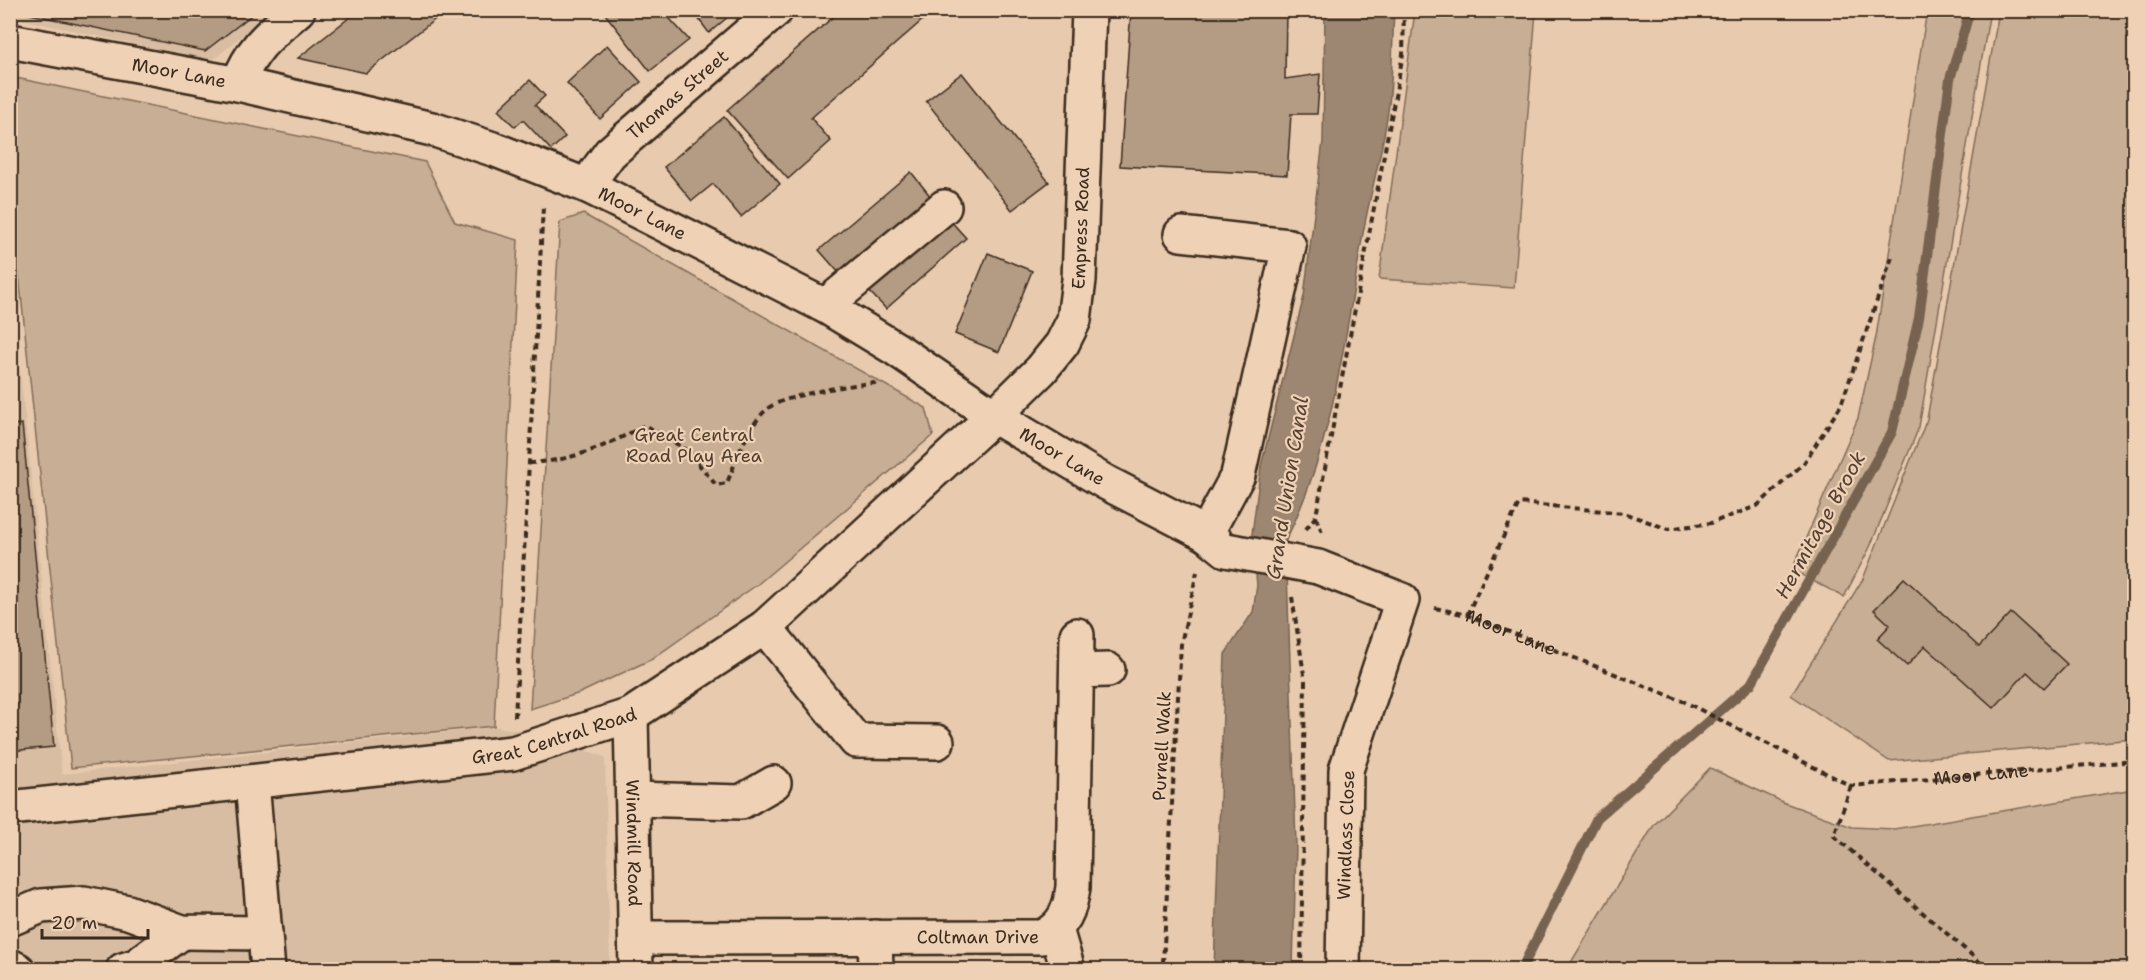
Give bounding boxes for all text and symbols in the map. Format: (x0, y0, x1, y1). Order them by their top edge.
street label: Thomas Street (622, 44, 734, 145)
street label: Moor Lane (130, 52, 228, 94)
street label: Empress Road (1066, 166, 1095, 291)
street label: Moor Lane (594, 181, 690, 246)
water label: Grand Union Canal (1260, 395, 1314, 581)
street label: Moor Lane (1015, 422, 1109, 491)
park label: Great Central Road Play Area (626, 423, 762, 468)
water label: Hermitage Brook (1769, 446, 1872, 603)
street label: Moor Lane (1462, 604, 1560, 661)
street label: Purnell Walk (1147, 691, 1177, 801)
street label: Great Central Road (471, 702, 640, 769)
street label: Moor Lane (1932, 758, 2030, 791)
street label: Windlass Close (1332, 770, 1360, 900)
street label: Windmill Road (620, 779, 647, 907)
scale bar (42, 902, 148, 940)
text: 20 m (51, 911, 97, 935)
street label: Coltman Drive (917, 925, 1039, 949)

